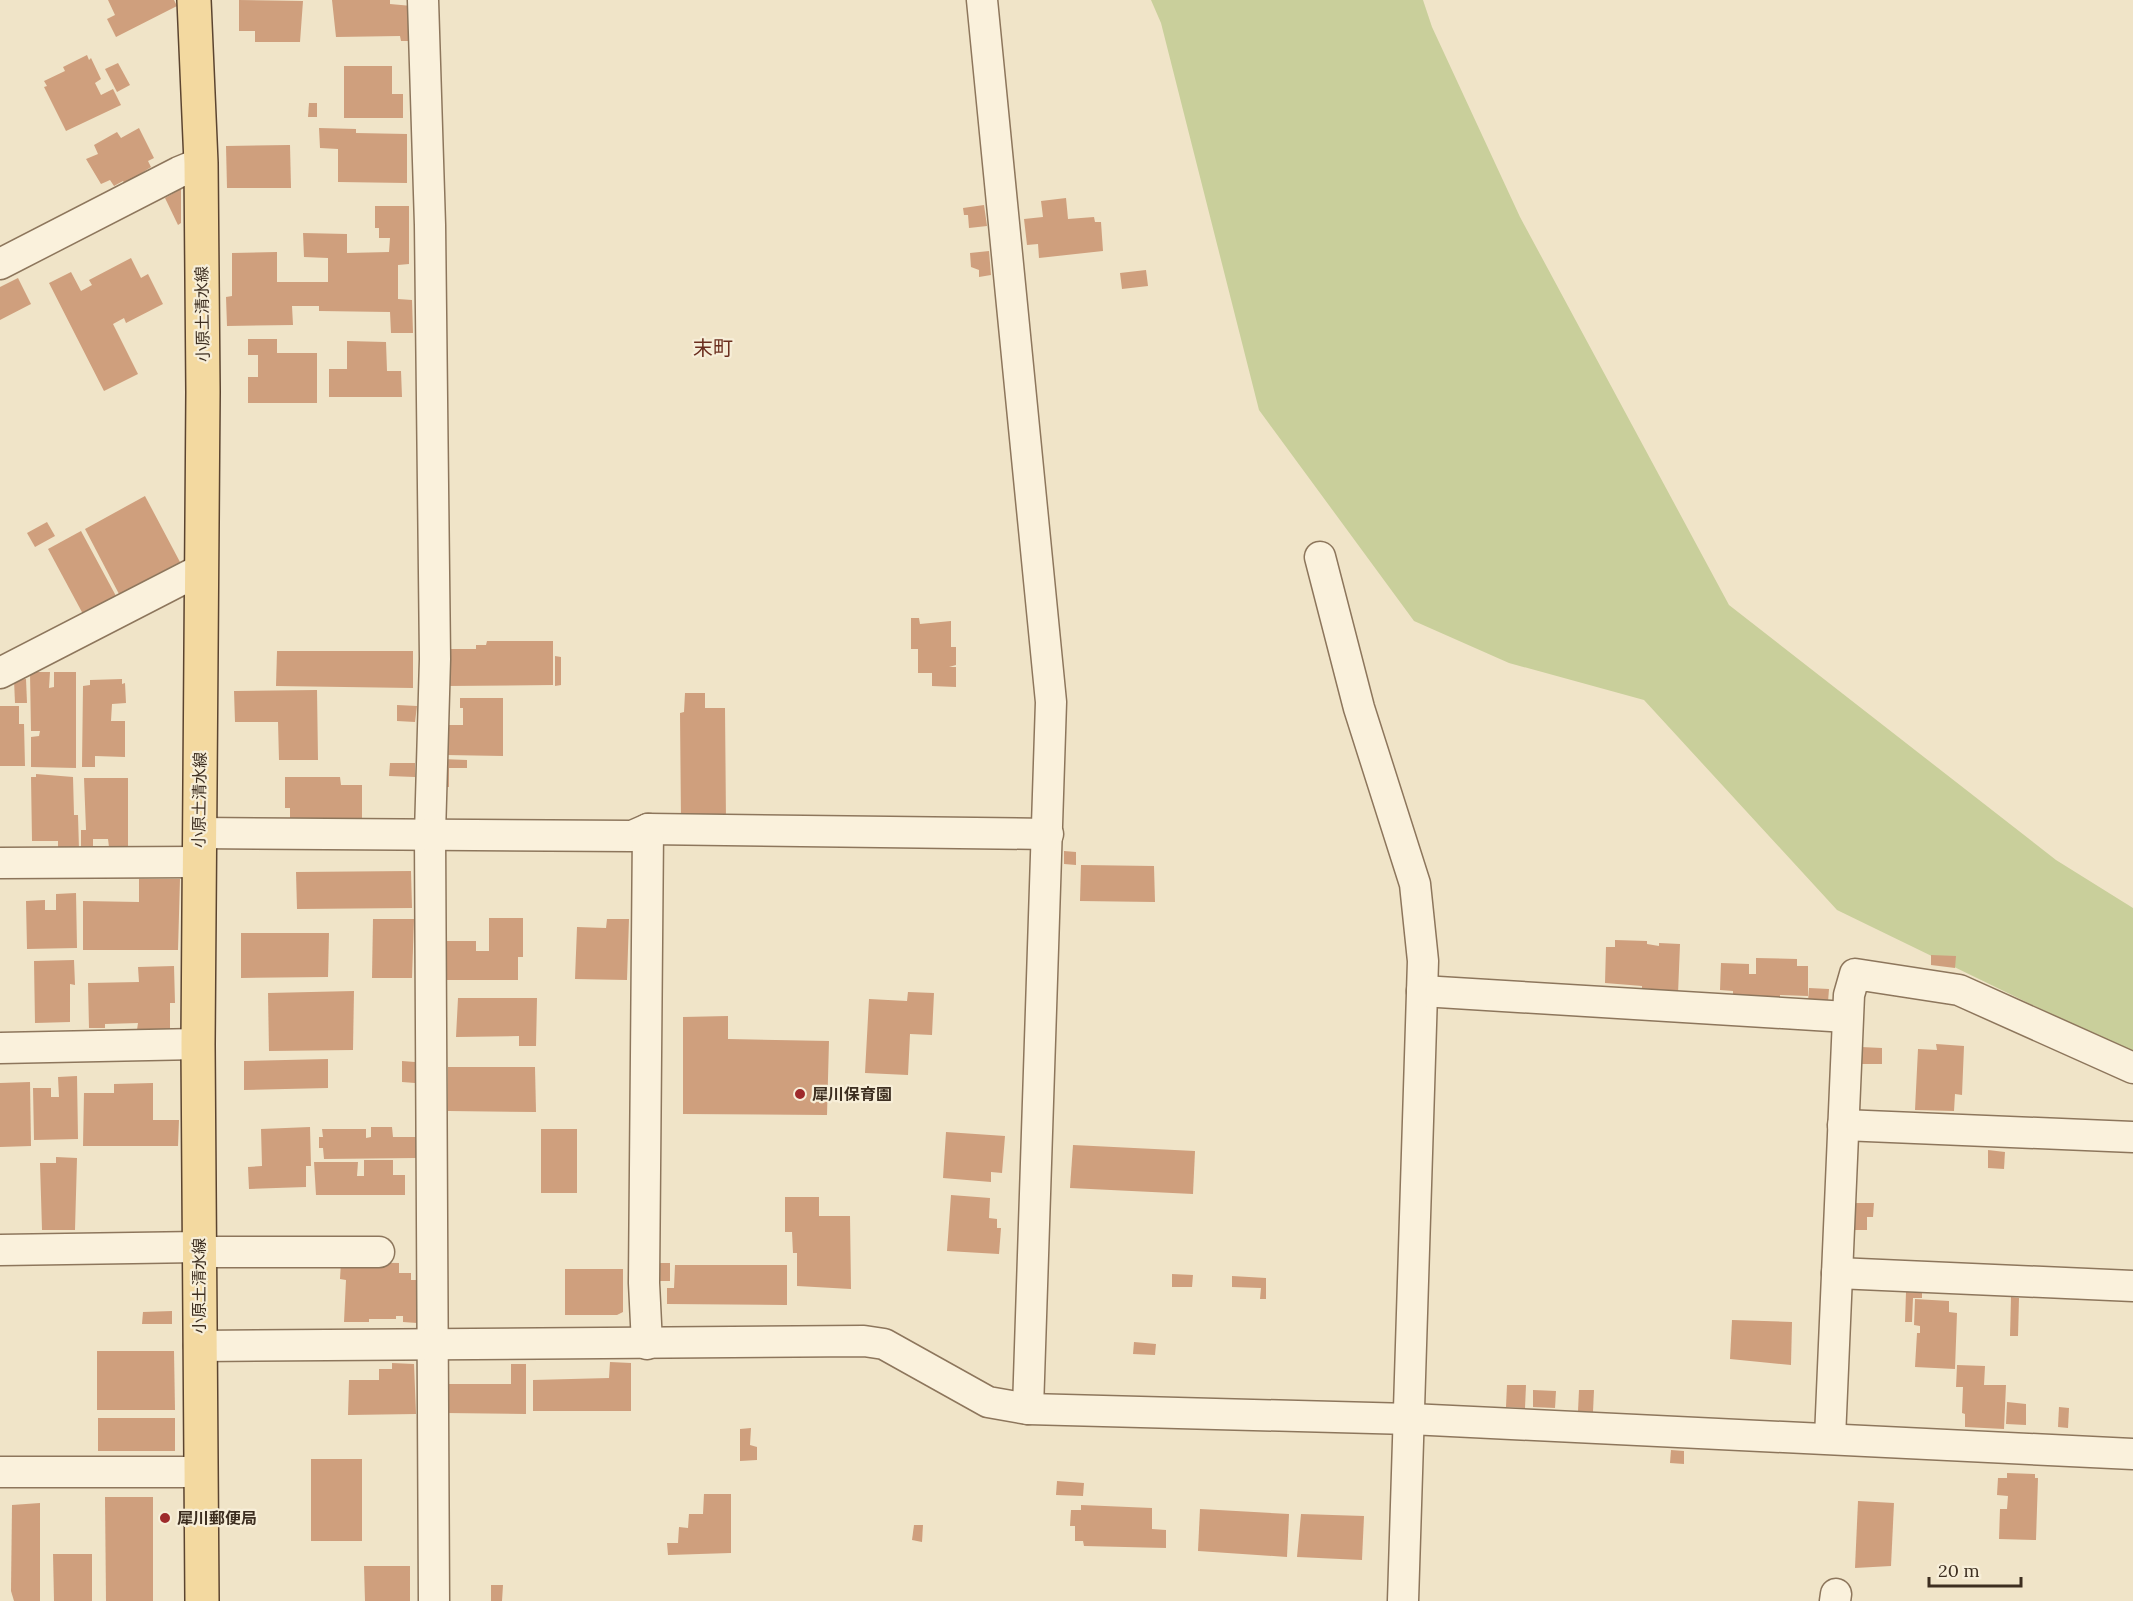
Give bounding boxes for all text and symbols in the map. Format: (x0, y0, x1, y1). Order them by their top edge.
street label: 小原土清水線 (191, 266, 213, 362)
district label: 末町 (693, 335, 733, 360)
street label: 小原土清水線 (188, 752, 210, 848)
place label: 犀川保育園 (812, 1084, 892, 1104)
marker: 犀川保育園 (793, 1087, 807, 1101)
street label: 小原土清水線 (189, 1238, 209, 1334)
place label: 犀川郵便局 (177, 1508, 257, 1528)
marker: 犀川郵便局 (158, 1511, 172, 1525)
scale bar (1929, 1550, 2020, 1588)
text: 20 m (1938, 1559, 1980, 1582)

